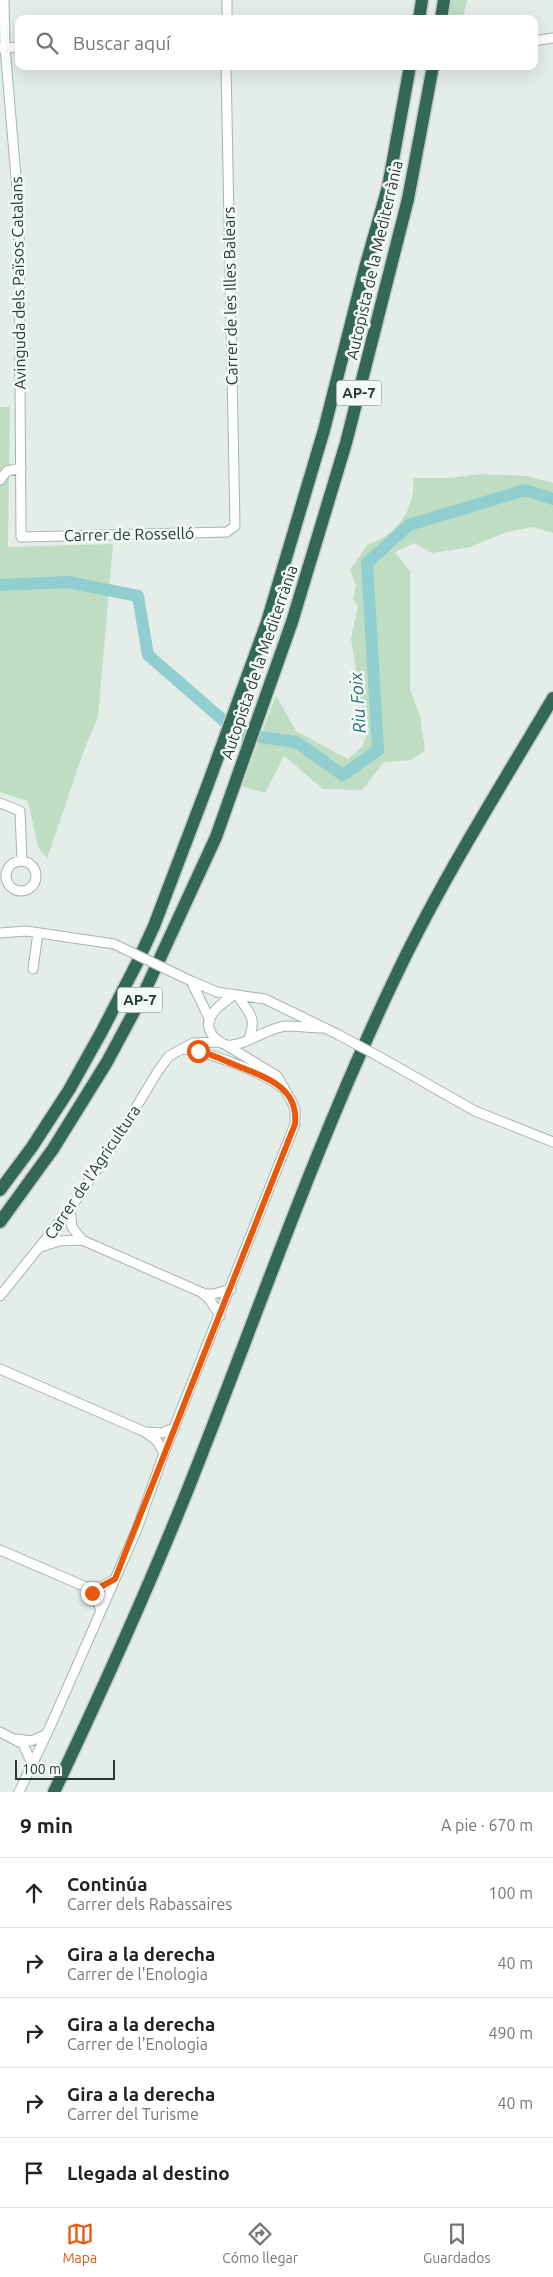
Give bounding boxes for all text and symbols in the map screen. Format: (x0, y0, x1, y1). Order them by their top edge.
search box (15, 15, 538, 70)
icon: search (33, 29, 61, 57)
text: Buscar aquí (73, 32, 171, 54)
street label: Autopista de la Mediterrània (342, 159, 406, 361)
street label: Avinguda dels Països Catalans (7, 176, 29, 390)
street label: Carrer de les Illes Balears (219, 206, 241, 386)
road number: AP-7 (336, 380, 382, 406)
street label: Carrer de Rosselló (64, 524, 194, 544)
street label: Autopista de la Mediterrània (217, 563, 301, 761)
water label: Riu Foix (345, 671, 369, 734)
road number: AP-7 (118, 988, 162, 1012)
route start (187, 1040, 210, 1063)
street label: Carrer de l'Agricultura (40, 1102, 144, 1242)
route end (81, 1582, 104, 1605)
scale bar (15, 1757, 115, 1780)
text: 100 m (22, 1761, 61, 1777)
text: 9 min (20, 1813, 73, 1837)
text: A pie · 670 m (441, 1816, 533, 1834)
text: Continúa (67, 1873, 148, 1895)
icon: ahead (20, 1879, 48, 1907)
text: 100 m (488, 1884, 533, 1902)
text: Carrer dels Rabassaires (67, 1895, 232, 1913)
text: Gira a la derecha (67, 1943, 215, 1965)
icon: right (20, 1949, 48, 1977)
text: 40 m (497, 1954, 533, 1972)
text: Carrer de l'Enologia (67, 1965, 208, 1983)
text: Gira a la derecha (67, 2013, 215, 2035)
icon: right (20, 2019, 48, 2047)
text: 490 m (488, 2024, 533, 2042)
text: Carrer de l'Enologia (67, 2035, 208, 2053)
text: Gira a la derecha (67, 2083, 215, 2105)
icon: right (20, 2089, 48, 2117)
text: 40 m (497, 2094, 533, 2112)
text: Carrer del Turisme (67, 2105, 199, 2123)
icon: arrive (20, 2159, 48, 2187)
text: Llegada al destino (67, 2162, 230, 2184)
tab: Mapa (62, 2220, 97, 2266)
tab: Cómo llegar (222, 2220, 298, 2266)
tab: Guardados (423, 2220, 491, 2266)

